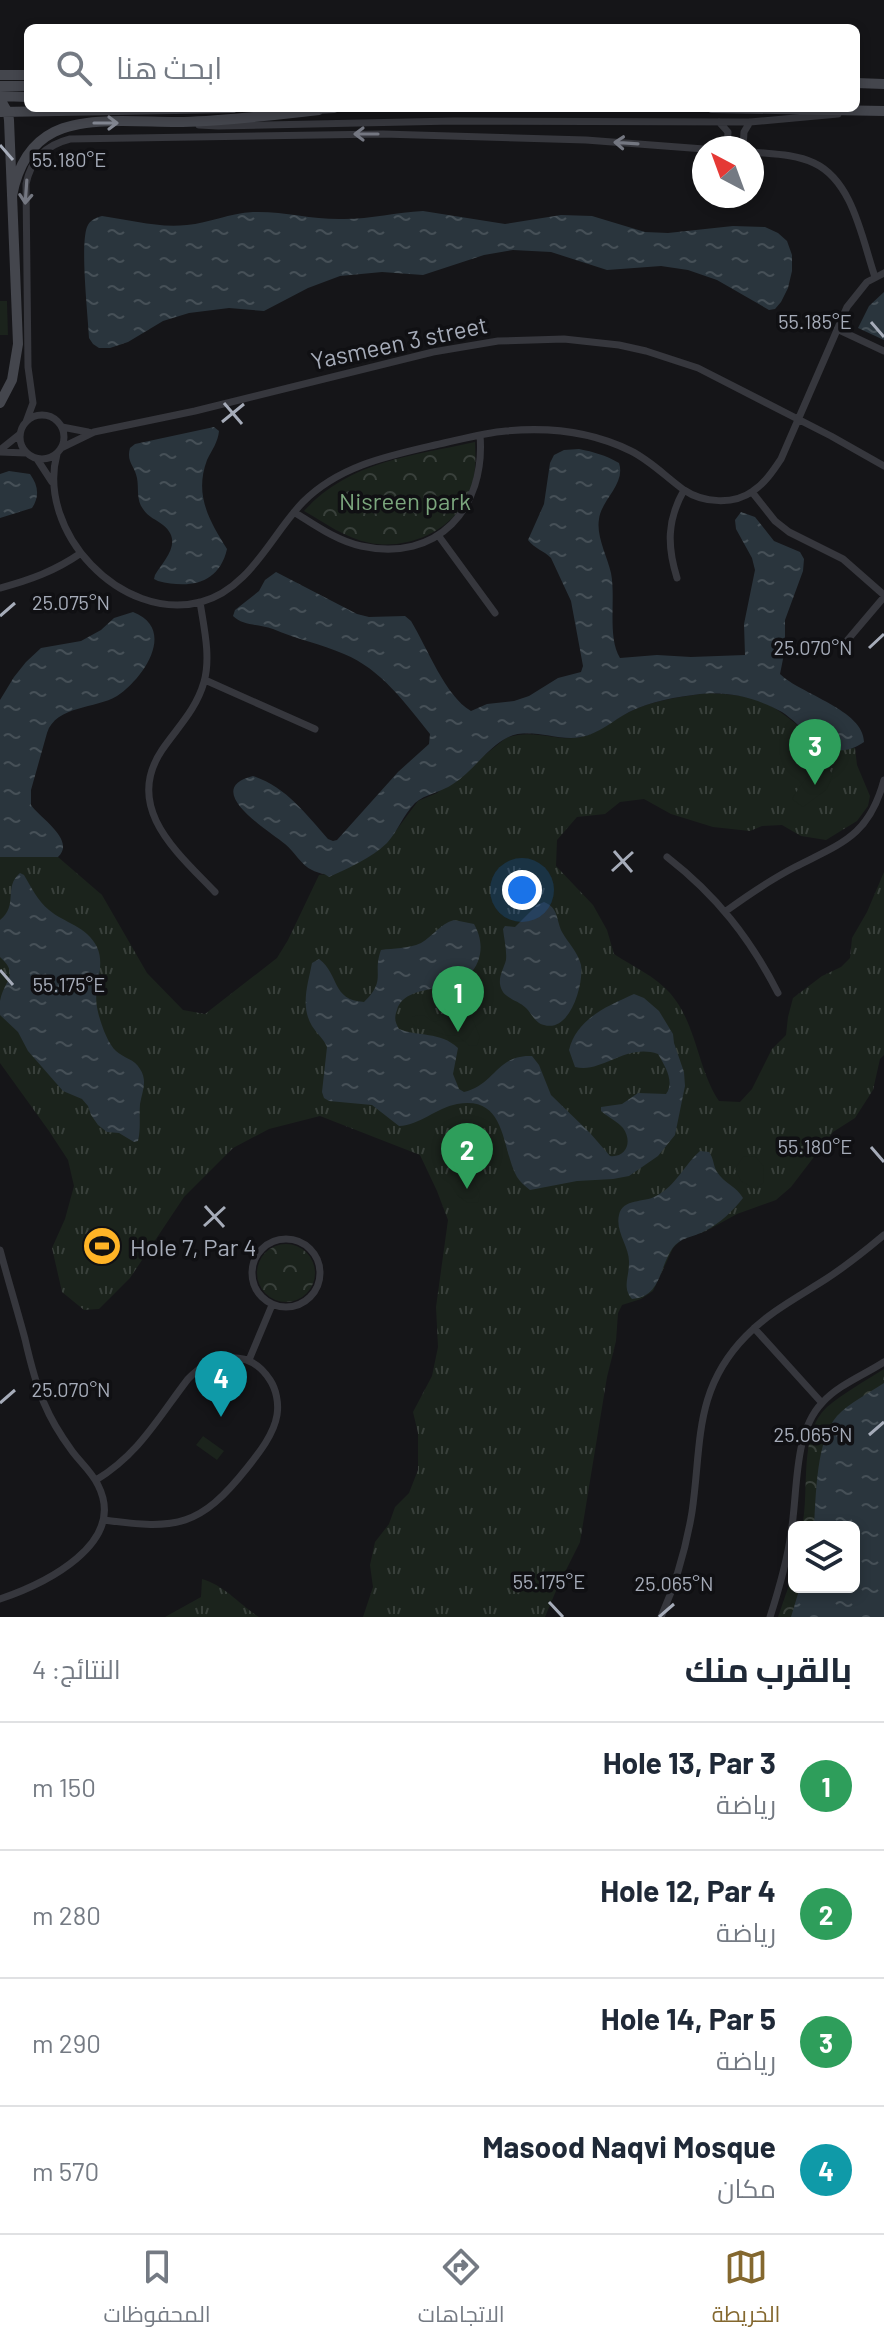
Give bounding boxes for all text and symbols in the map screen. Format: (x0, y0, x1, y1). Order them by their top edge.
search box (24, 24, 860, 112)
icon: search (52, 46, 96, 90)
text: ابحث هنا (116, 49, 222, 85)
one-way arrow (92, 115, 119, 131)
one-way arrow (353, 126, 380, 142)
one-way arrow (613, 135, 640, 150)
north arrow (692, 136, 764, 208)
text: 55.180°E (32, 147, 106, 171)
one-way arrow (18, 178, 33, 205)
street label: Yasmeen 3 street (308, 309, 490, 375)
text: 55.185°E (778, 309, 852, 333)
park label: Nisreen park (339, 486, 471, 515)
text: 25.075°N (32, 590, 110, 614)
text: 25.070°N (773, 635, 853, 659)
pin: 3 (789, 719, 841, 785)
your location (502, 870, 542, 910)
pin: 1 (432, 966, 484, 1032)
text: 55.175°E (33, 972, 105, 996)
pin: 2 (441, 1123, 493, 1189)
text: 55.180°E (778, 1134, 852, 1158)
sports icon: Hole 7, Par 4 (81, 1225, 123, 1267)
place label: Hole 7, Par 4 (130, 1232, 256, 1261)
pin: 4 (195, 1351, 247, 1417)
text: 25.070°N (31, 1377, 111, 1401)
text: 25.065°N (774, 1422, 852, 1446)
map controls (788, 1521, 860, 1593)
button: layers (788, 1521, 860, 1593)
text: 55.175°E (513, 1569, 585, 1593)
text: 25.065°N (635, 1571, 713, 1595)
text: بالقرب منك (685, 1648, 852, 1689)
text: النتائج: 4 (32, 1653, 121, 1684)
text: Hole 13, Par 3 (603, 1744, 776, 1780)
text: 150 m (32, 1771, 96, 1802)
text: 1 (821, 1771, 831, 1802)
text: رياضة (716, 1788, 776, 1819)
text: Hole 12, Par 4 (600, 1872, 776, 1908)
text: 280 m (32, 1899, 101, 1930)
text: 2 (819, 1899, 833, 1930)
text: رياضة (716, 1916, 776, 1947)
text: Hole 14, Par 5 (601, 2000, 776, 2036)
text: 290 m (32, 2027, 101, 2058)
text: 3 (819, 2027, 833, 2058)
text: رياضة (716, 2044, 776, 2075)
text: Masood Naqvi Mosque (482, 2128, 776, 2164)
text: 570 m (32, 2155, 99, 2186)
text: 4 (818, 2155, 834, 2186)
text: مكان (717, 2172, 776, 2203)
tab: المحفوظات (104, 2245, 211, 2335)
tab: الاتجاهات (418, 2245, 505, 2335)
tab: الخريطة (712, 2245, 780, 2335)

